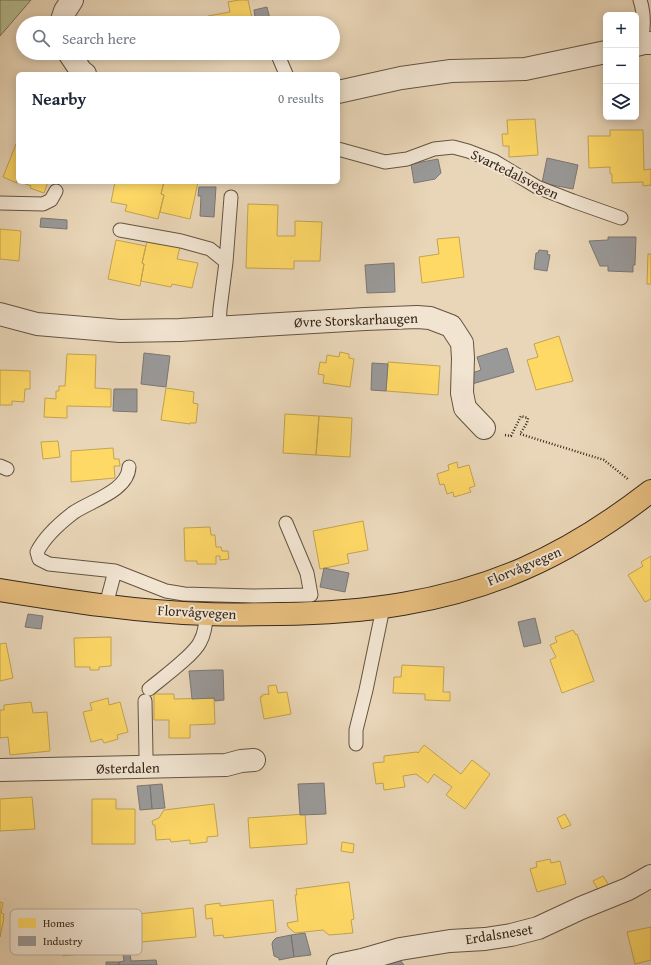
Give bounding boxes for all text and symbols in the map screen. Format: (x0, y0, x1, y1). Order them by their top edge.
map controls (603, 12, 639, 120)
button: + (603, 12, 639, 48)
search box (16, 16, 340, 60)
icon: search (30, 27, 52, 49)
text: Search here (62, 28, 136, 49)
button: − (603, 48, 639, 84)
button: layers (603, 84, 639, 120)
text: Nearby (32, 86, 86, 111)
text: 0 results (278, 89, 324, 108)
street label: Svartedalsvegen (468, 144, 562, 204)
street label: Øvre Storskarhaugen (294, 308, 418, 332)
street label: Florvågvegen (484, 541, 564, 591)
street label: Florvågvegen (157, 600, 237, 624)
street label: Østerdalen (96, 757, 160, 779)
legend (10, 909, 142, 955)
text: Homes (43, 915, 74, 931)
street label: Erdalsneset (464, 919, 534, 949)
text: Industry (43, 933, 83, 949)

